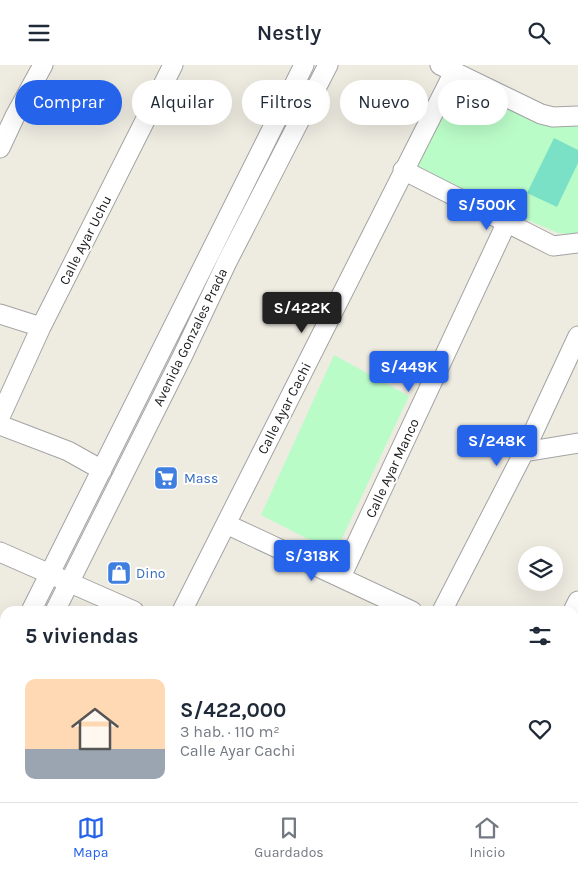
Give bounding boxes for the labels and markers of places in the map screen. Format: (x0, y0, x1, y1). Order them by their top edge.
pin: S/500K (446, 189, 528, 231)
pin: S/422K (261, 291, 343, 334)
pin: S/449K (368, 351, 450, 393)
pin: S/248K (456, 425, 538, 467)
supermarket icon: Mass (153, 465, 179, 491)
place label: Mass (184, 470, 218, 487)
pin: S/318K (271, 539, 353, 582)
shop icon: Dino (106, 560, 132, 586)
place label: Dino (136, 565, 166, 582)

